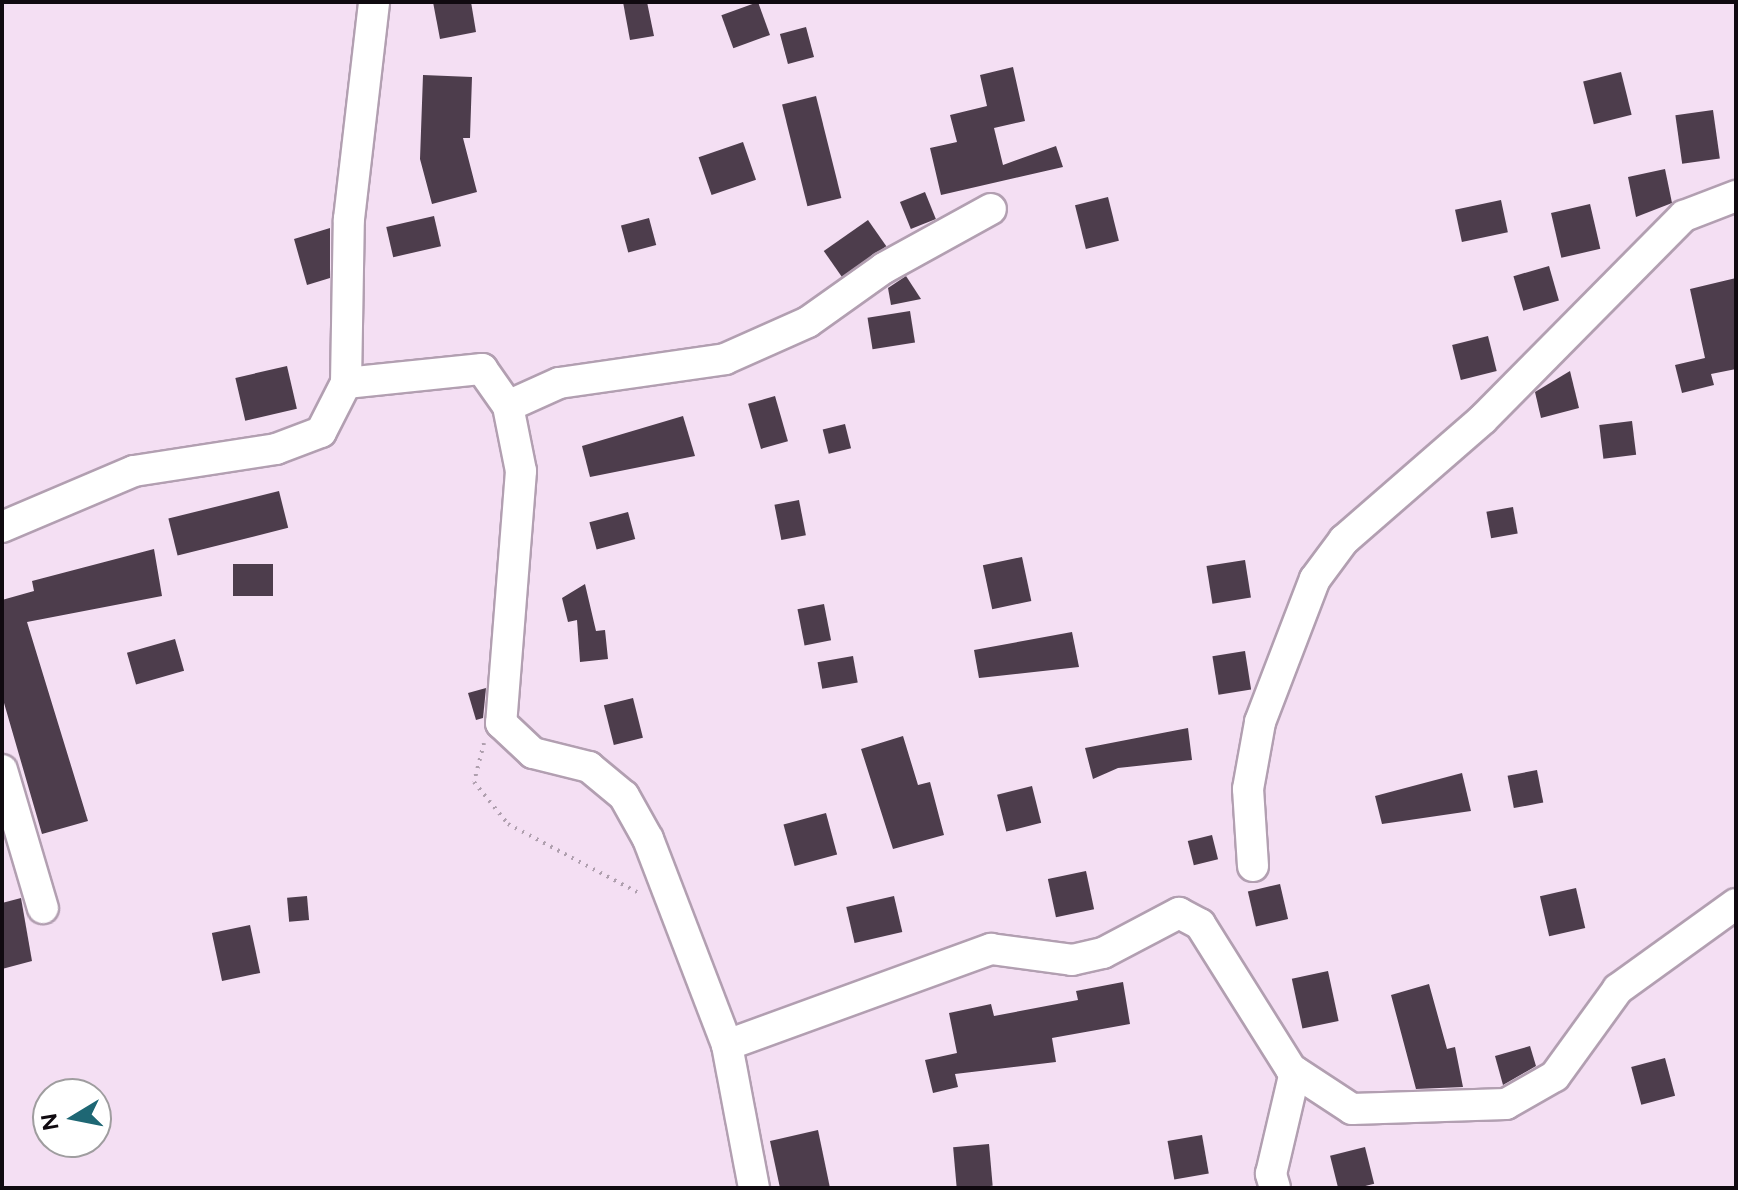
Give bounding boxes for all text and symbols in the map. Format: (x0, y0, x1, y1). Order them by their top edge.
north arrow (32, 1078, 112, 1158)
text: N (35, 1111, 65, 1133)

